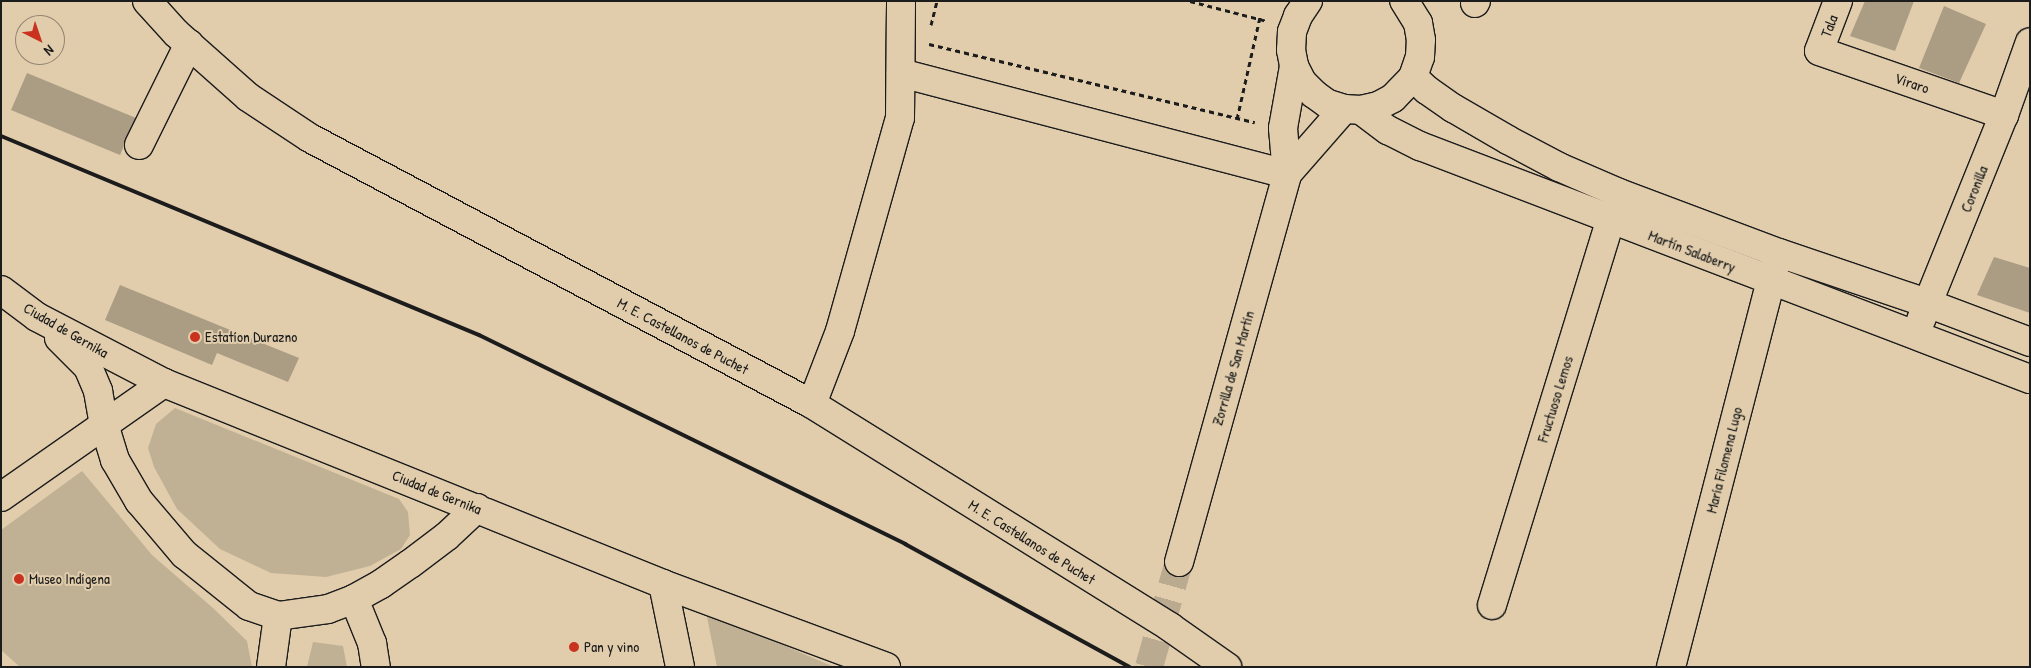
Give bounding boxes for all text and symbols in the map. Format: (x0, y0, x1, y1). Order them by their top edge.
street label: Tala (1817, 12, 1841, 40)
north arrow (15, 15, 65, 65)
text: N (40, 41, 59, 61)
street label: Viraro (1892, 69, 1932, 97)
street label: Coronilla (1957, 163, 1991, 215)
street label: Martín Salaberry (1646, 226, 1738, 276)
street label: M. E. Castellanos de Puchet (614, 294, 752, 378)
street label: Ciudad de Gernika (20, 298, 112, 362)
street label: Zorrilla de San Martín (1208, 309, 1258, 427)
place label: Estatíon Durazno (205, 328, 297, 346)
marker: Estatíon Durazno (189, 331, 201, 343)
street label: Fructuoso Lemos (1533, 354, 1577, 444)
street label: María Filomena Lugo (1702, 405, 1746, 515)
street label: Ciudad de Gernika (390, 466, 484, 518)
street label: M. E. Castellanos de Puchet (965, 496, 1099, 588)
place label: Museo Indígena (29, 570, 110, 588)
marker: Museo Indígena (13, 573, 25, 585)
place label: Pan y vino (584, 638, 639, 656)
marker: Pan y vino (568, 641, 580, 653)

